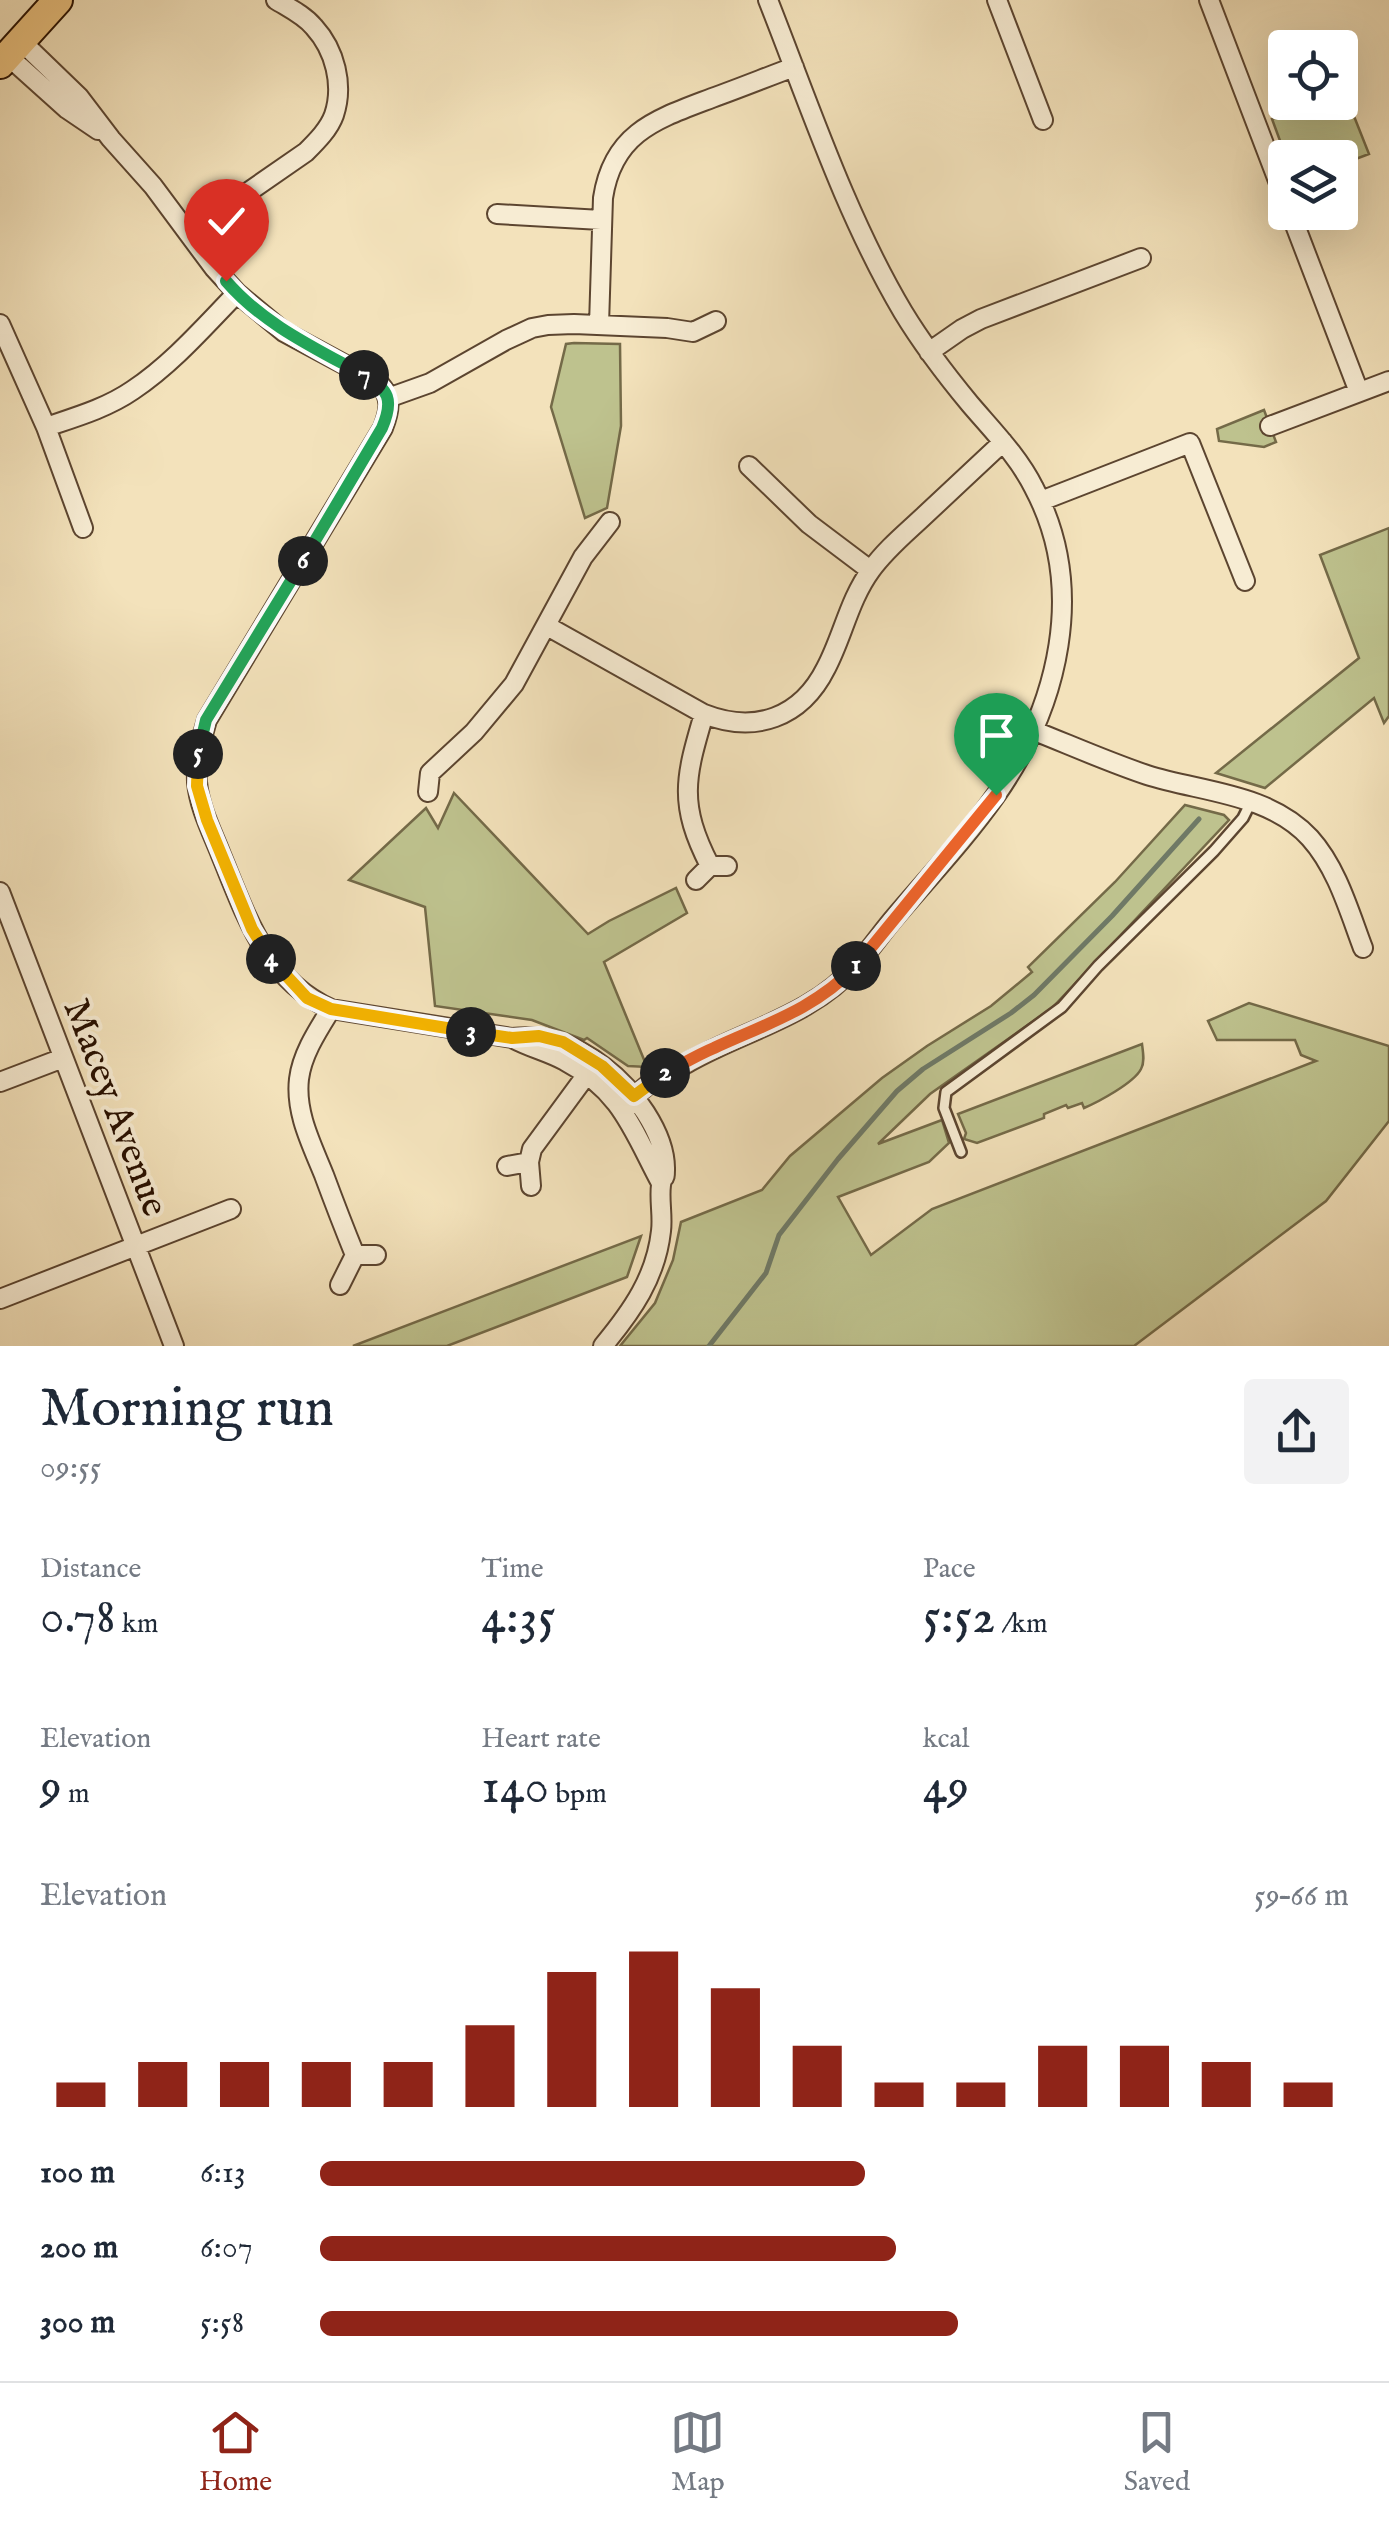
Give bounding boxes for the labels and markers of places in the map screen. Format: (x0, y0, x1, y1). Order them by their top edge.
pin (184, 179, 269, 282)
pin: 7 (339, 350, 389, 400)
pin: 6 (278, 536, 328, 586)
pin (954, 693, 1039, 796)
pin: 5 (173, 729, 223, 779)
pin: 4 (246, 934, 296, 984)
pin: 1 (831, 941, 881, 991)
pin: 3 (446, 1007, 496, 1057)
pin: 2 (640, 1048, 690, 1098)

